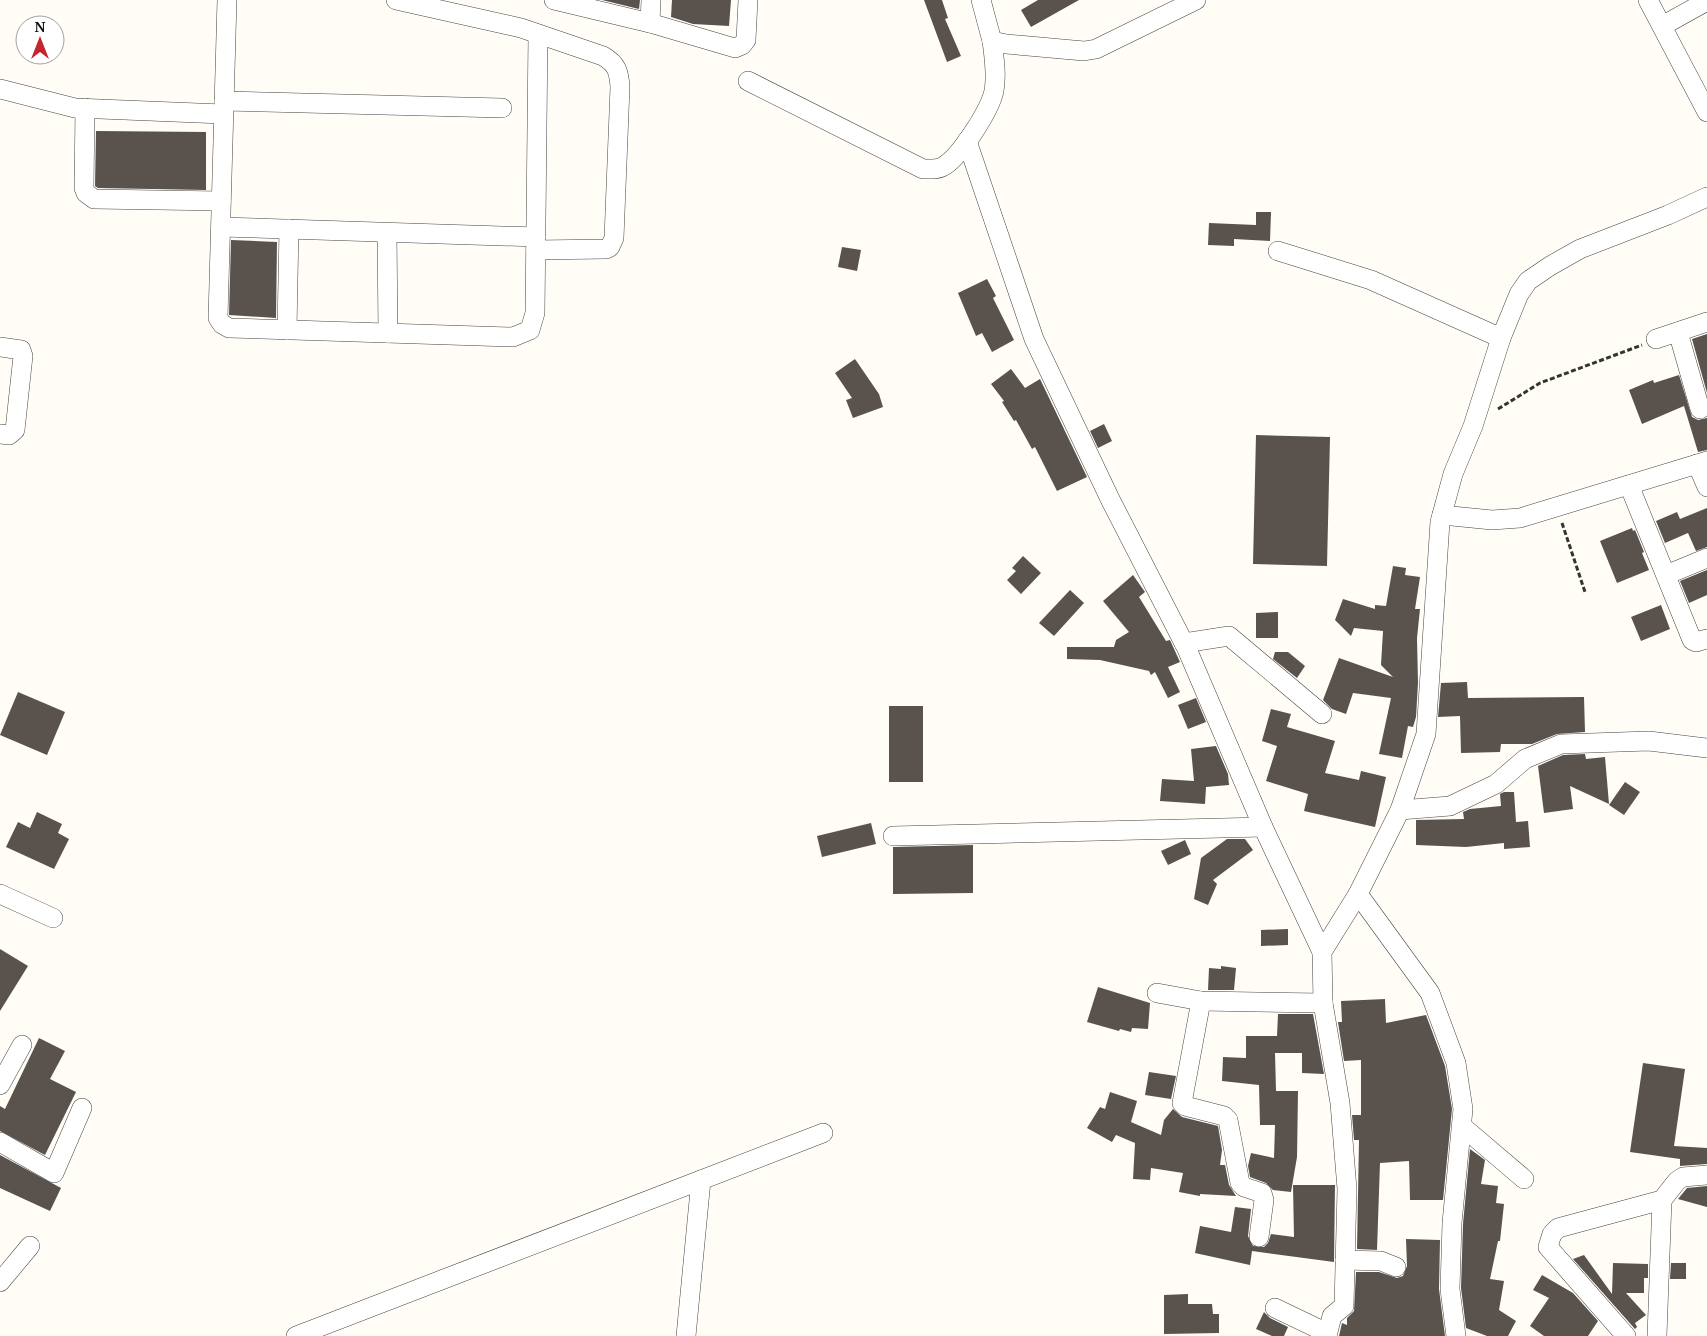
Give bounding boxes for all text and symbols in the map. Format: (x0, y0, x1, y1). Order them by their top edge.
north arrow (15, 15, 65, 65)
text: N (34, 17, 46, 36)

